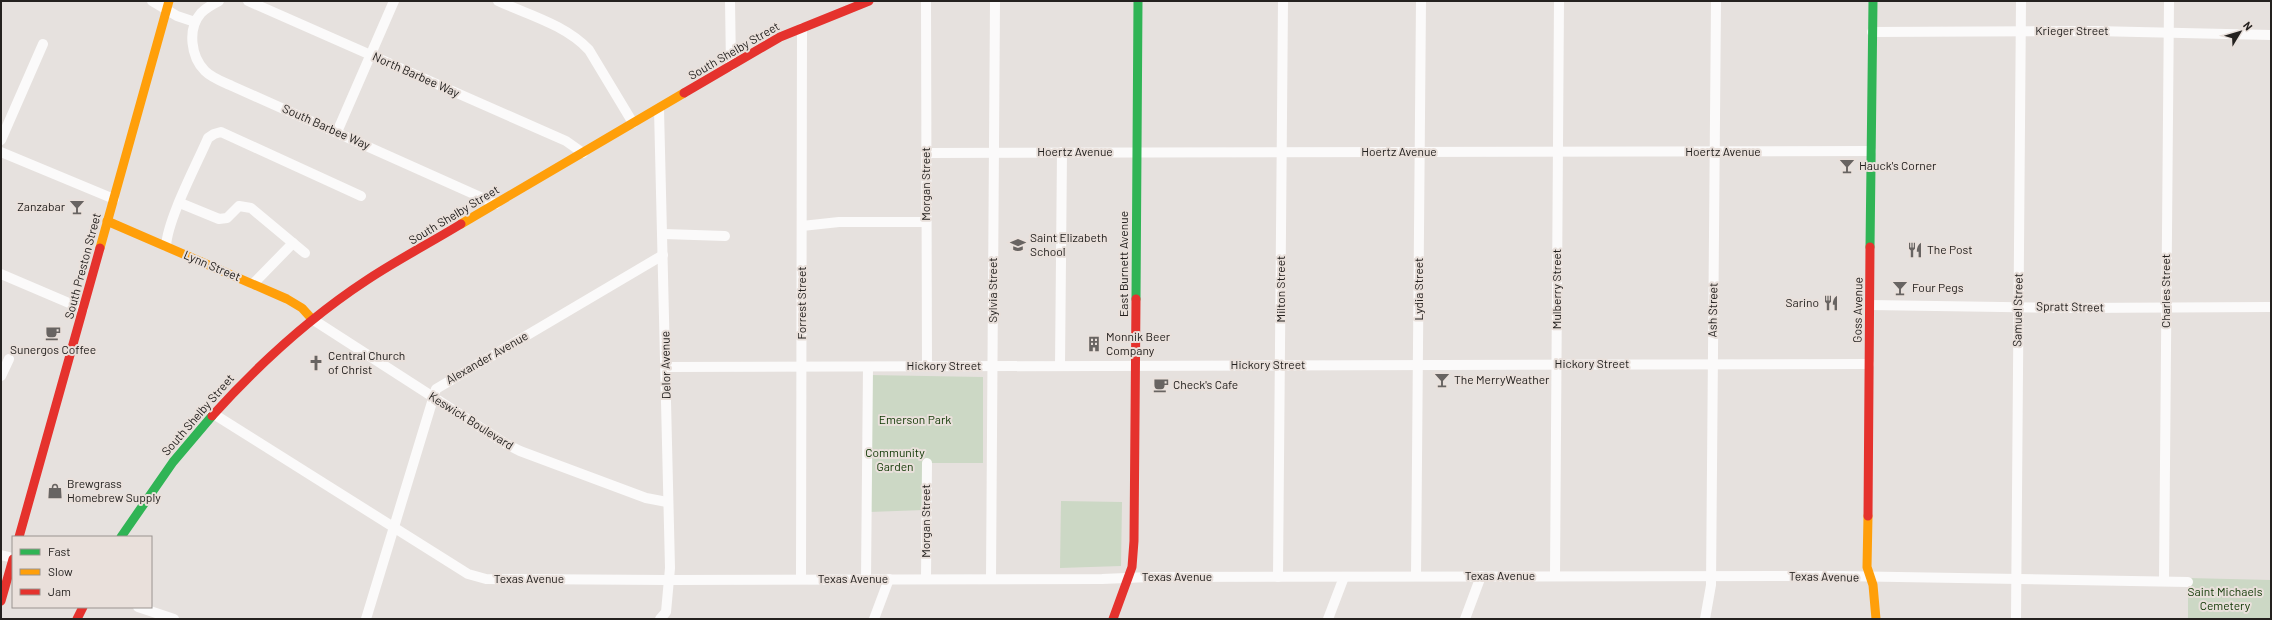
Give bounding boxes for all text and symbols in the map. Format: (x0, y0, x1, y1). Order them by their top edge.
north arrow (2220, 12, 2260, 52)
street label: South Shelby Street (685, 18, 782, 82)
text: N (2241, 19, 2256, 32)
street label: Krieger Street (2035, 23, 2109, 37)
street label: North Barbee Way (371, 49, 462, 100)
street label: South Barbee Way (280, 100, 373, 152)
street label: Hoertz Avenue (1037, 144, 1113, 158)
street label: Hoertz Avenue (1361, 144, 1437, 158)
street label: Hoertz Avenue (1685, 144, 1761, 158)
street label: Morgan Street (918, 147, 932, 221)
bar icon: Hauck's Corner (1838, 157, 1856, 175)
place label: Hauck's Corner (1859, 158, 1937, 172)
street label: South Shelby Street (406, 182, 501, 247)
bar icon: Zanzabar (68, 198, 86, 216)
place label: Zanzabar (17, 199, 66, 213)
street label: South Preston Street (61, 211, 103, 320)
street label: East Burnett Avenue (1116, 211, 1130, 317)
place label: Saint Elizabeth School (1030, 230, 1108, 258)
school or university icon: Saint Elizabeth School (1009, 236, 1027, 254)
restaurant icon: The Post (1906, 241, 1924, 259)
place label: The Post (1927, 242, 1973, 256)
street label: Lynn Street (182, 247, 243, 283)
street label: Mulberry Street (1549, 249, 1563, 329)
street label: Charles Street (2158, 254, 2172, 328)
street label: Milton Street (1273, 256, 1287, 322)
street label: Sylvia Street (985, 257, 999, 323)
street label: Lydia Street (1411, 258, 1425, 320)
street label: Forrest Street (794, 266, 808, 340)
street label: Samuel Street (2009, 273, 2025, 347)
street label: Goss Avenue (1849, 277, 1865, 343)
bar icon: Four Pegs (1891, 279, 1909, 297)
place label: Four Pegs (1912, 280, 1964, 294)
street label: Ash Street (1705, 283, 1719, 337)
restaurant icon: Sarino (1822, 294, 1840, 312)
place label: Sarino (1786, 295, 1819, 309)
street label: Spratt Street (2036, 298, 2104, 314)
cafe icon: Sunergos Coffee (44, 324, 62, 342)
street label: Alexander Avenue (443, 328, 530, 386)
place label: Monnik Beer Company (1106, 329, 1171, 357)
street label: Delor Avenue (657, 331, 673, 399)
building icon: Monnik Beer Company (1085, 335, 1103, 353)
place label: Sunergos Coffee (10, 342, 96, 356)
place label: Central Church of Christ (328, 348, 405, 376)
church icon: Central Church of Christ (307, 354, 325, 372)
street label: Hickory Street (1555, 356, 1629, 370)
street label: Hickory Street (1231, 357, 1305, 371)
street label: Hickory Street (907, 358, 981, 372)
street label: South Shelby Street (158, 371, 236, 458)
bar icon: The MerryWeather (1433, 371, 1451, 389)
place label: The MerryWeather (1454, 372, 1550, 386)
cafe icon: Check's Cafe (1152, 376, 1170, 394)
place label: Check's Cafe (1173, 377, 1238, 391)
street label: Keswick Boulevard (427, 388, 516, 452)
park label: Emerson Park (879, 412, 951, 426)
park label: Community Garden (865, 445, 925, 473)
place label: Brewgrass Homebrew Supply (67, 476, 161, 504)
shop icon: Brewgrass Homebrew Supply (46, 482, 64, 500)
street label: Morgan Street (918, 484, 932, 558)
legend (12, 536, 152, 608)
text: Fast (48, 544, 71, 558)
text: Slow (48, 564, 73, 578)
street label: Texas Avenue (1465, 568, 1535, 582)
street label: Texas Avenue (1789, 568, 1859, 584)
street label: Texas Avenue (1142, 569, 1212, 583)
street label: Texas Avenue (494, 571, 564, 585)
street label: Texas Avenue (818, 571, 888, 585)
text: Jam (48, 584, 71, 598)
park label: Saint Michaels Cemetery (2188, 584, 2263, 612)

